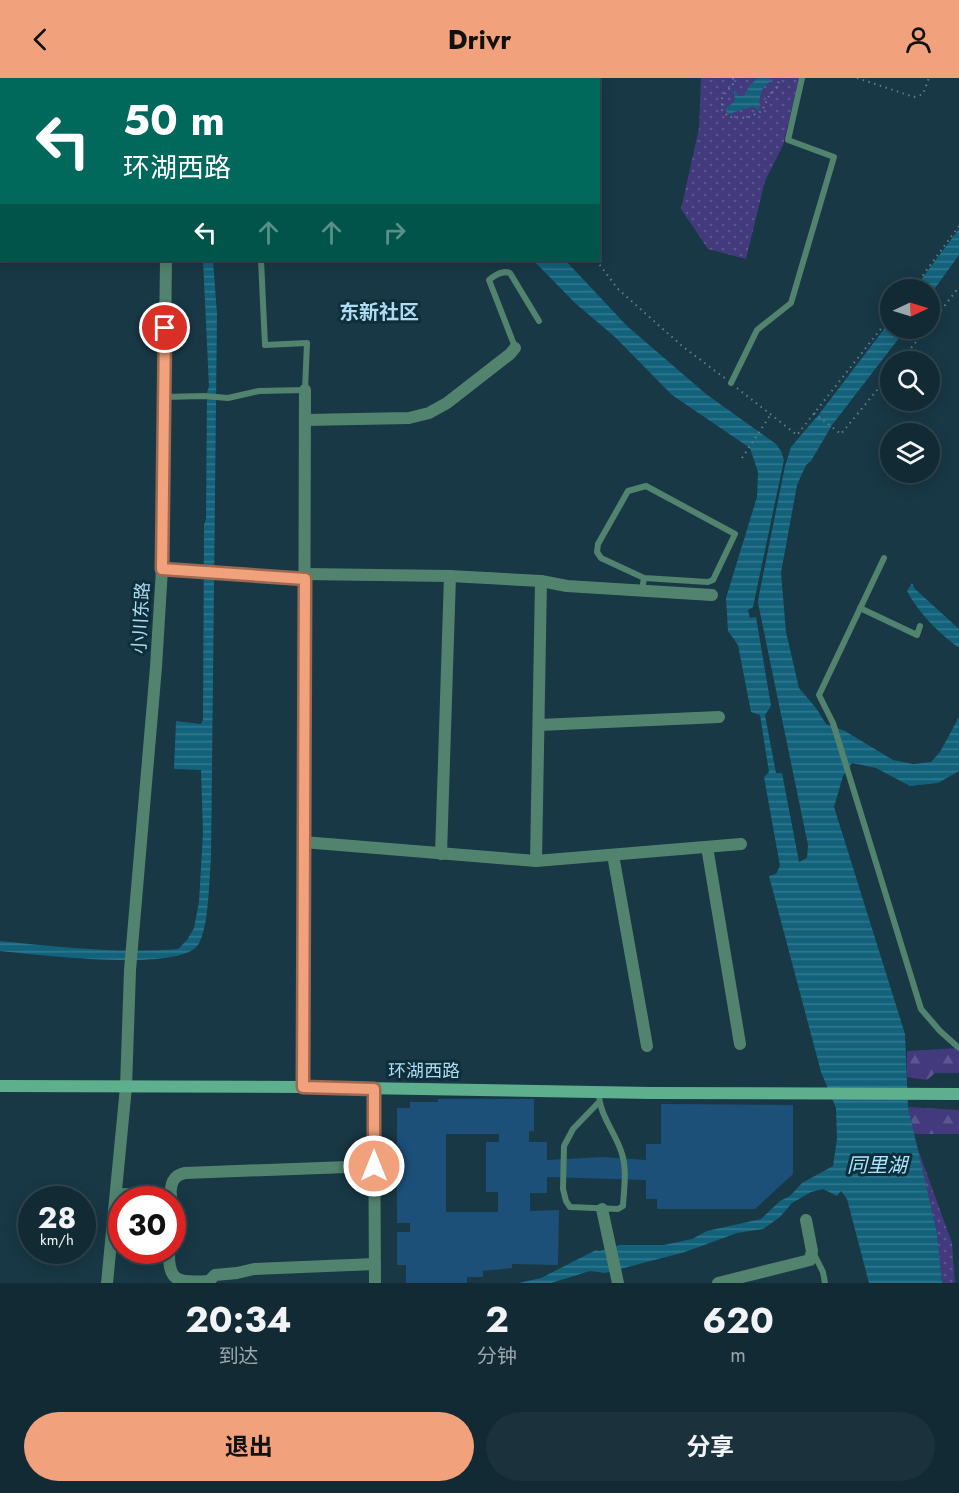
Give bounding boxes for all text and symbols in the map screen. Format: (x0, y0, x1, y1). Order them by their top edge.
text: Drivr (448, 20, 511, 59)
icon: back (24, 23, 57, 56)
icon: person (902, 23, 935, 56)
text: 50 m (123, 90, 225, 151)
icon: left (24, 102, 102, 180)
text: 环湖西路 (123, 148, 231, 187)
icon: left (189, 216, 222, 249)
icon: ahead (252, 216, 285, 249)
icon: ahead (315, 216, 348, 249)
icon: right (378, 216, 411, 249)
north arrow (880, 279, 940, 339)
map controls (880, 279, 940, 483)
district label: 东新社区 (339, 298, 419, 327)
pin (139, 302, 190, 353)
icon: arrive (148, 311, 181, 344)
button: search (880, 351, 940, 411)
button: layers (880, 423, 940, 483)
street label: 小川东路 (126, 581, 156, 655)
street label: 环湖西路 (388, 1058, 460, 1084)
position arrow (342, 1134, 406, 1198)
water label: 同里湖 (847, 1151, 910, 1180)
speed limit sign: 30 (108, 1186, 186, 1264)
text: 28 (38, 1196, 76, 1239)
text: km/h (40, 1229, 74, 1251)
text: 20:34 (185, 1293, 292, 1345)
text: 2 (485, 1293, 509, 1345)
text: 620 (702, 1294, 774, 1346)
text: m (730, 1341, 746, 1370)
text: 到达 (218, 1342, 258, 1371)
text: 分钟 (477, 1342, 517, 1371)
button: 退出 (24, 1412, 474, 1481)
button: 分享 (486, 1412, 935, 1481)

